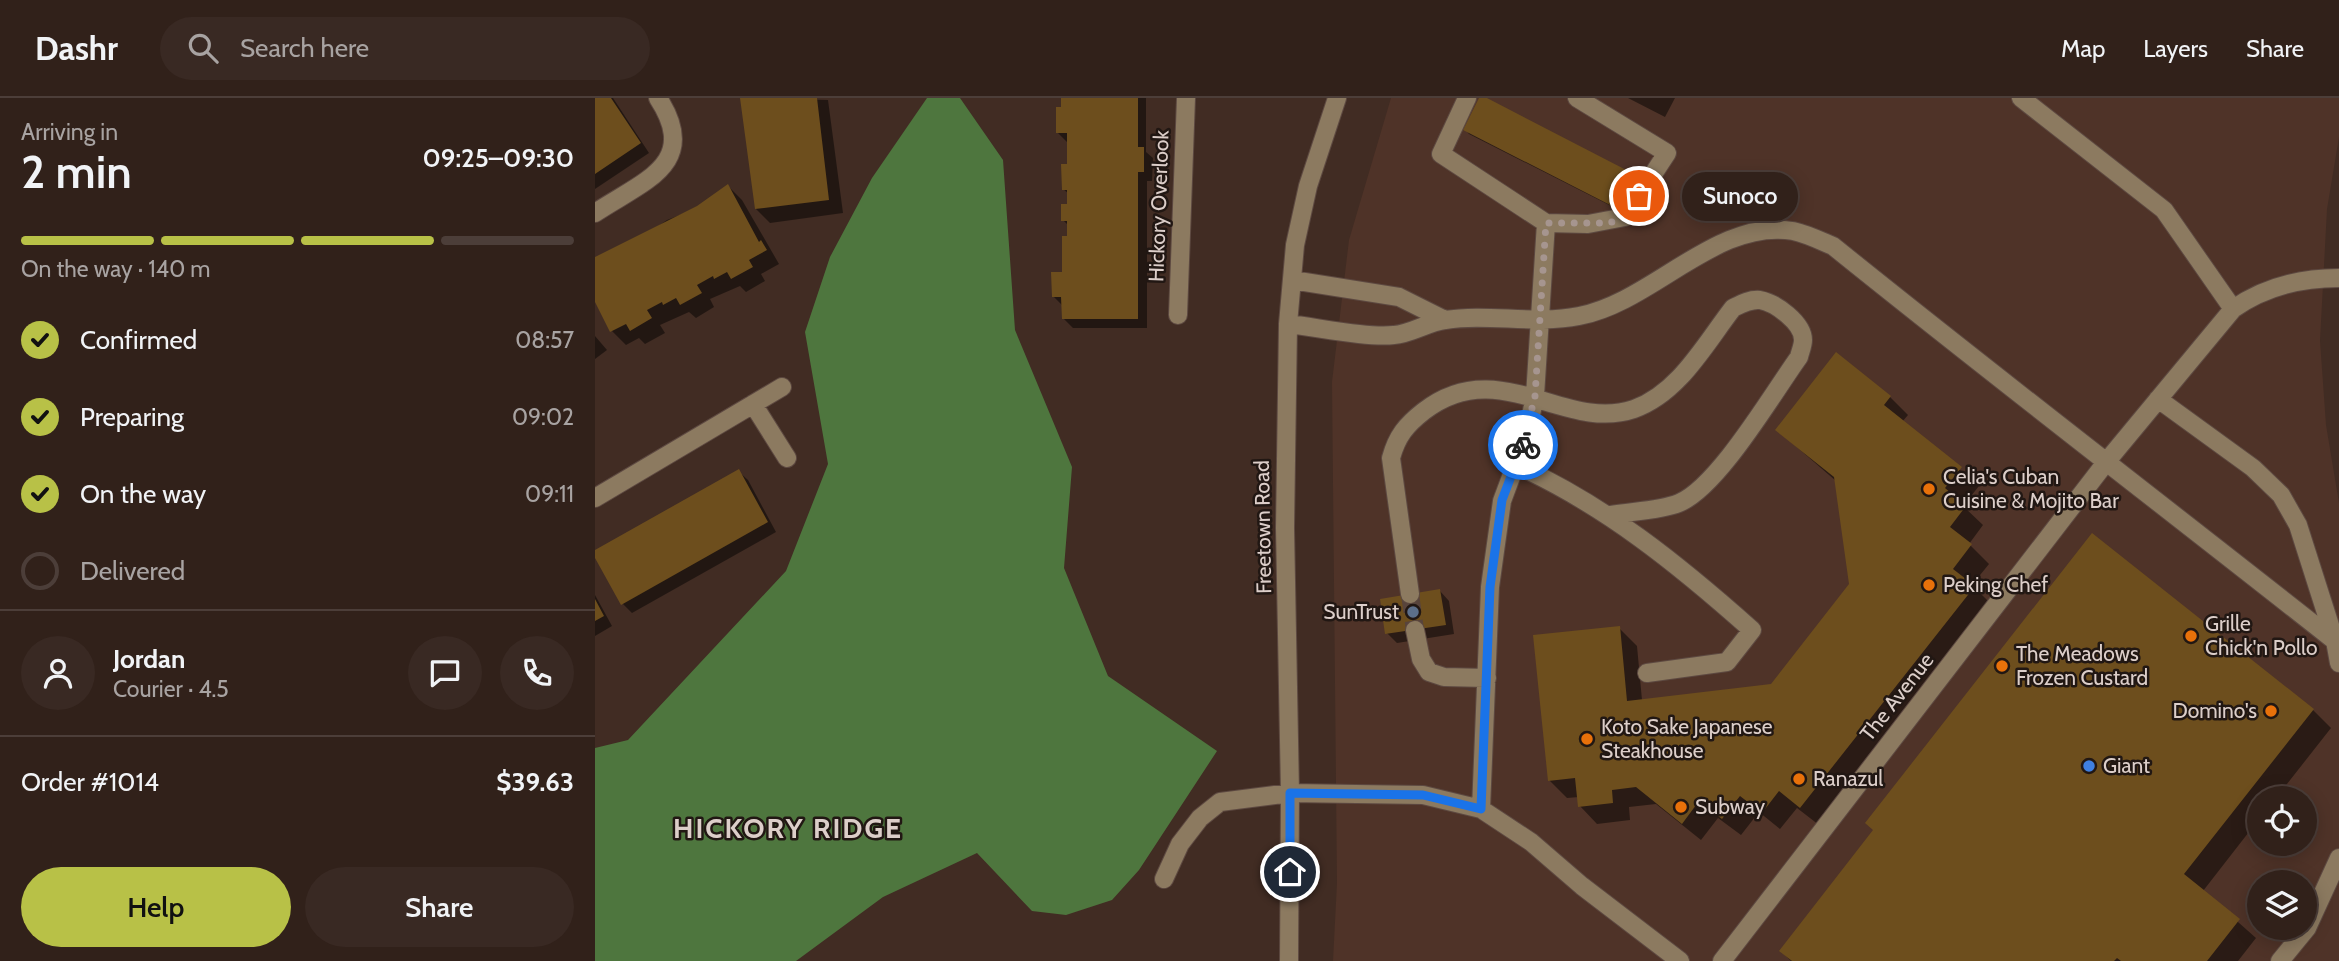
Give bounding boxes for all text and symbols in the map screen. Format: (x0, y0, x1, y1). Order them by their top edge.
search box (160, 17, 650, 80)
text: Dashr (35, 28, 118, 68)
icon: search (184, 29, 222, 67)
text: Search here (240, 32, 369, 64)
text: Map (2061, 34, 2105, 63)
text: Layers (2143, 34, 2208, 63)
text: Share (2246, 34, 2304, 63)
text: Arriving in (21, 118, 118, 146)
street label: Hickory Overlook (1143, 129, 1174, 282)
text: 09:25–09:30 (423, 142, 574, 174)
text: 2 min (21, 144, 132, 200)
pin (1609, 166, 1669, 226)
callout: Sunoco (1681, 172, 1797, 220)
icon: bag (1620, 177, 1658, 215)
text: Sunoco (1703, 182, 1777, 210)
text: On the way · 140 m (21, 255, 211, 283)
icon: check (21, 321, 59, 359)
text: Confirmed (80, 324, 197, 356)
text: 08:57 (515, 326, 574, 354)
icon: check (21, 398, 59, 436)
text: Preparing (80, 401, 184, 433)
text: 09:02 (512, 403, 574, 431)
courier (1488, 410, 1558, 480)
icon: bike (1504, 426, 1542, 464)
street label: Freetown Road (1249, 460, 1276, 594)
place label: Celia's Cuban Cuisine & Mojito Bar (1943, 464, 2119, 514)
icon: check (21, 475, 59, 513)
text: On the way (80, 478, 206, 510)
text: 09:11 (525, 480, 574, 508)
marker: Celia's Cuban Cuisine & Mojito Bar (1921, 481, 1937, 497)
text: Delivered (80, 555, 185, 587)
place label: Peking Chef (1943, 572, 2048, 597)
marker: Peking Chef (1921, 577, 1937, 593)
place label: SunTrust (1323, 599, 1399, 624)
marker: SunTrust (1405, 604, 1421, 620)
place label: Grille Chick'n Pollo (2205, 611, 2317, 660)
marker: Grille Chick'n Pollo (2183, 628, 2199, 644)
button: person (21, 636, 95, 710)
button: chat (408, 636, 482, 710)
button: phone (500, 636, 574, 710)
place label: The Meadows Frozen Custard (2016, 641, 2148, 690)
text: Jordan (113, 643, 185, 675)
street label: The Avenue (1855, 648, 1939, 746)
marker: The Meadows Frozen Custard (1994, 658, 2010, 674)
text: Courier · 4.5 (113, 675, 229, 703)
place label: Domino's (2173, 698, 2257, 723)
marker: Domino's (2263, 703, 2279, 719)
place label: Koto Sake Japanese Steakhouse (1601, 714, 1773, 763)
marker: Koto Sake Japanese Steakhouse (1579, 731, 1595, 747)
place label: Giant (2103, 753, 2150, 778)
marker: Giant (2081, 758, 2097, 774)
text: Order #1014 (21, 766, 159, 798)
text: $39.63 (496, 766, 574, 798)
place label: Ranazul (1813, 766, 1883, 791)
marker: Ranazul (1791, 771, 1807, 787)
map controls (2247, 786, 2317, 940)
button: locate (2247, 786, 2317, 856)
place label: Subway (1695, 794, 1765, 819)
marker: Subway (1673, 799, 1689, 815)
district label: HICKORY RIDGE (673, 811, 903, 845)
pin (1260, 842, 1320, 902)
icon: home (1271, 853, 1309, 891)
button: Help (21, 867, 291, 947)
button: Share (305, 867, 574, 947)
button: layers (2247, 870, 2317, 940)

